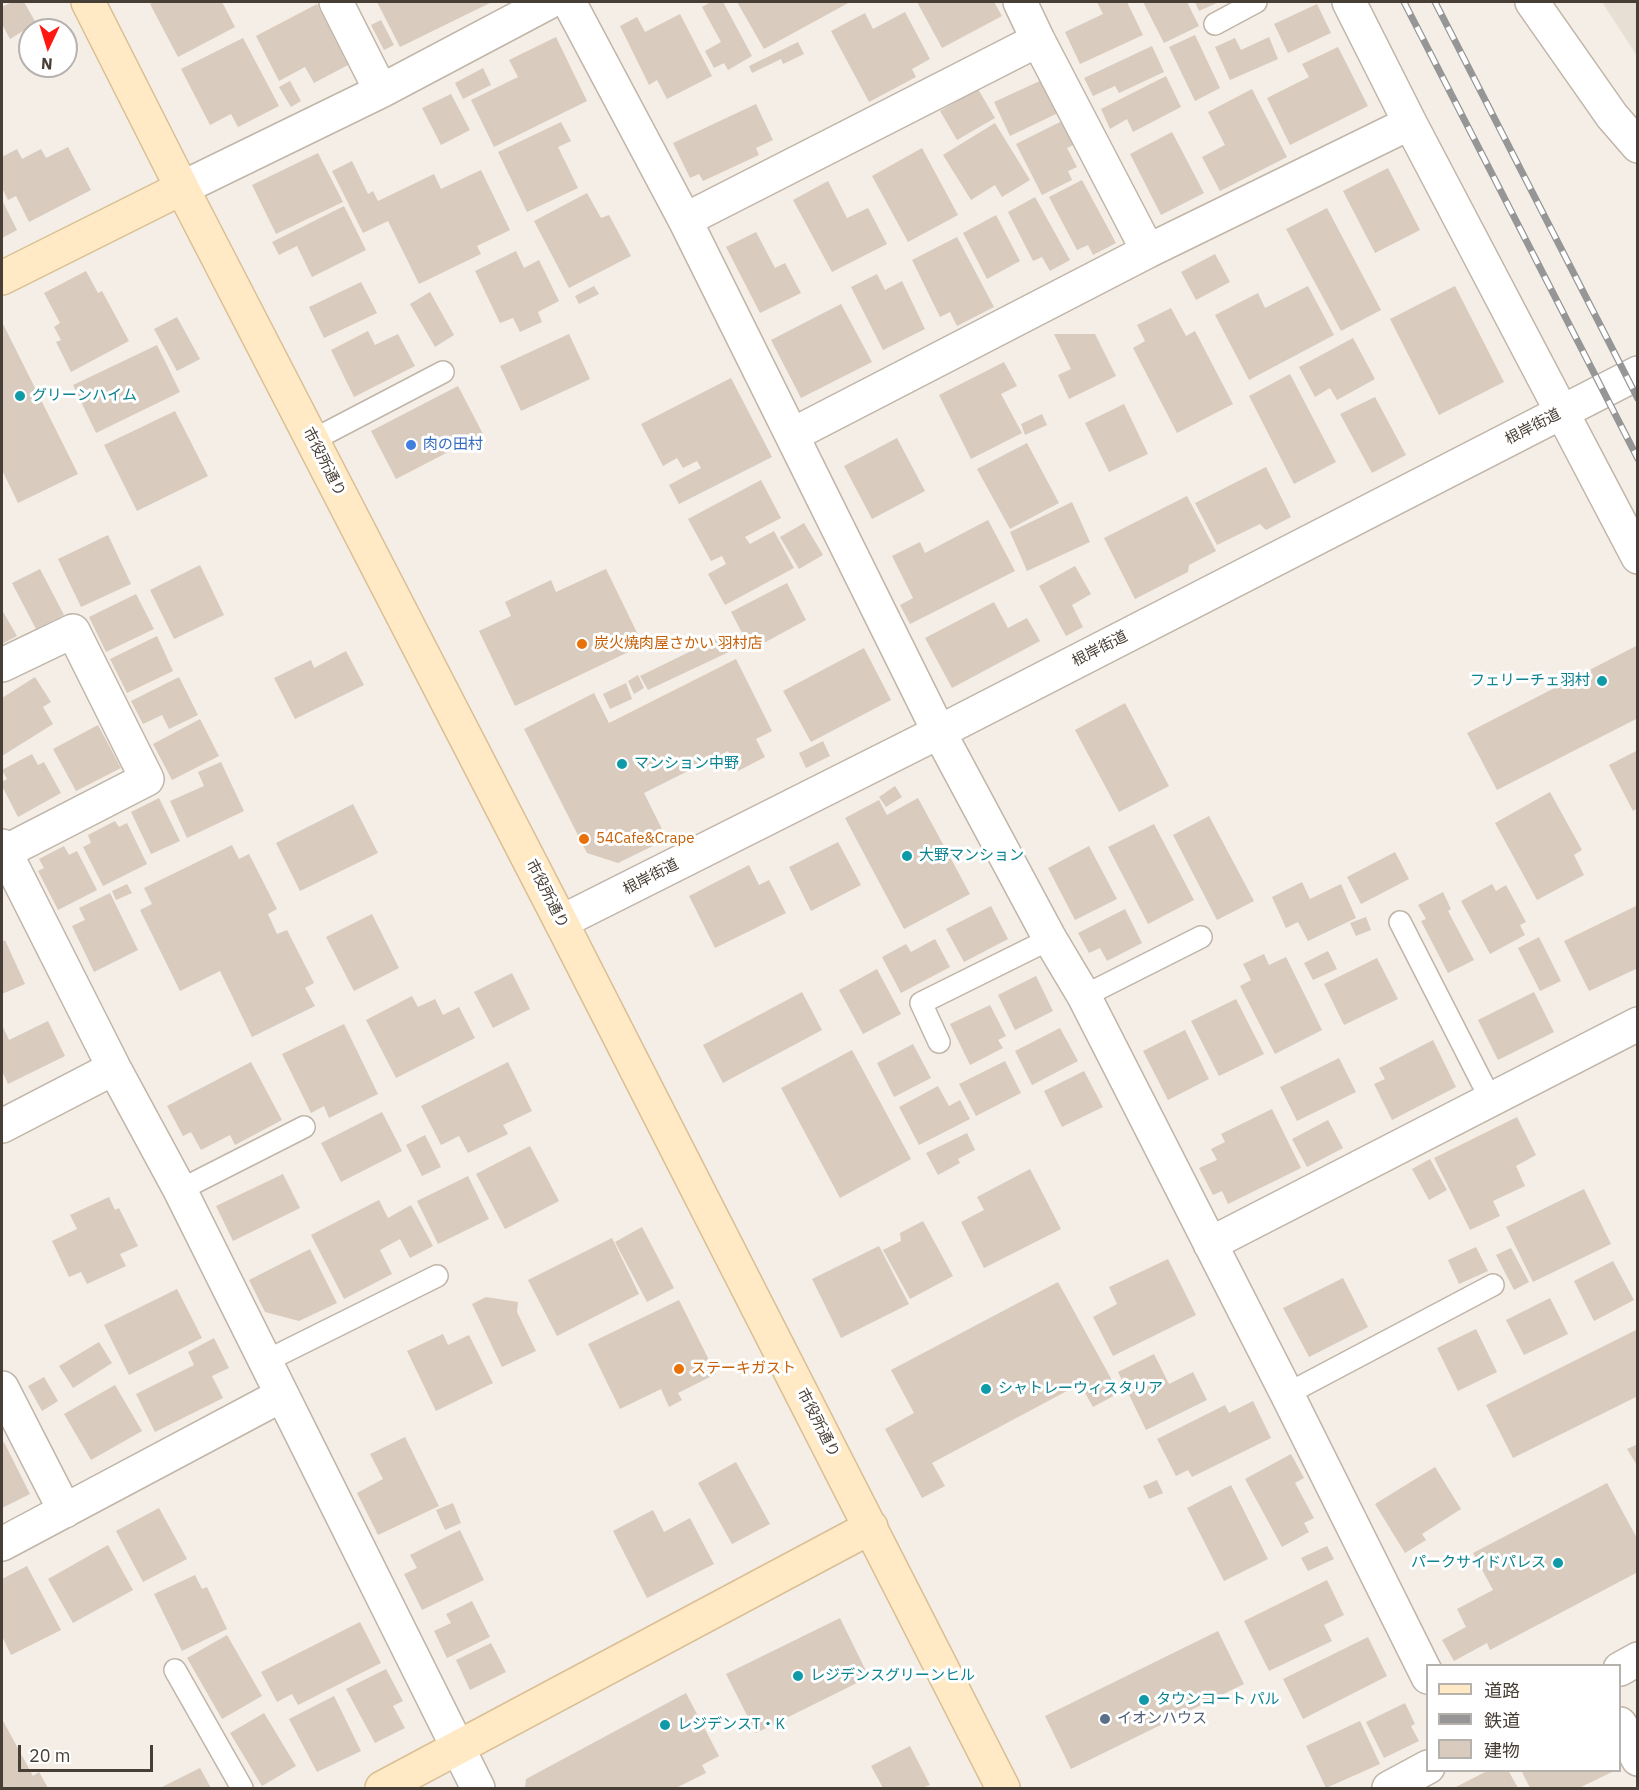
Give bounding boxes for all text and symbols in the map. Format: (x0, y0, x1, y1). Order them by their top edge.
north arrow (18, 18, 78, 78)
text: N (40, 54, 53, 74)
place label: グリーンハイム (32, 387, 137, 405)
marker: グリーンハイム (13, 389, 27, 403)
street label: 根岸街道 (1502, 405, 1564, 449)
street label: 市役所通り (299, 425, 349, 499)
place label: 肉の田村 (423, 436, 483, 454)
marker: 肉の田村 (404, 438, 418, 452)
street label: 根岸街道 (1069, 627, 1131, 671)
place label: 炭火焼肉屋さかい 羽村店 (594, 635, 763, 653)
marker: 炭火焼肉屋さかい 羽村店 (575, 637, 589, 651)
place label: フェリーチェ羽村 (1470, 672, 1590, 690)
marker: フェリーチェ羽村 (1595, 674, 1609, 688)
place label: マンション中野 (634, 755, 739, 773)
marker: マンション中野 (615, 757, 629, 771)
place label: 54Cafe&Crape (596, 830, 694, 848)
marker: 54Cafe&Crape (577, 832, 591, 846)
place label: 大野マンション (919, 847, 1024, 865)
marker: 大野マンション (900, 849, 914, 863)
street label: 根岸街道 (620, 855, 682, 899)
street label: 市役所通り (522, 857, 572, 931)
place label: ステーキガスト (691, 1360, 796, 1378)
marker: ステーキガスト (672, 1362, 686, 1376)
place label: シャトレーウィスタリア (998, 1380, 1163, 1398)
marker: シャトレーウィスタリア (979, 1382, 993, 1396)
street label: 市役所通り (793, 1386, 843, 1460)
place label: パークサイドパレス (1411, 1554, 1546, 1572)
marker: パークサイドパレス (1551, 1556, 1565, 1570)
legend (1426, 1664, 1621, 1772)
place label: レジデンスグリーンヒル (810, 1667, 975, 1685)
marker: レジデンスグリーンヒル (791, 1669, 805, 1683)
text: 道路 (1484, 1679, 1520, 1702)
place label: タウンコート パル (1156, 1691, 1280, 1709)
marker: タウンコート パル (1137, 1693, 1151, 1707)
text: 鉄道 (1484, 1709, 1520, 1732)
place label: イオンハウス (1117, 1710, 1207, 1728)
marker: イオンハウス (1098, 1712, 1112, 1726)
place label: レジデンスT・K (677, 1716, 785, 1734)
marker: レジデンスT・K (658, 1718, 672, 1732)
scale bar (21, 1733, 156, 1771)
text: 建物 (1484, 1739, 1520, 1762)
text: 20 m (29, 1744, 71, 1767)

